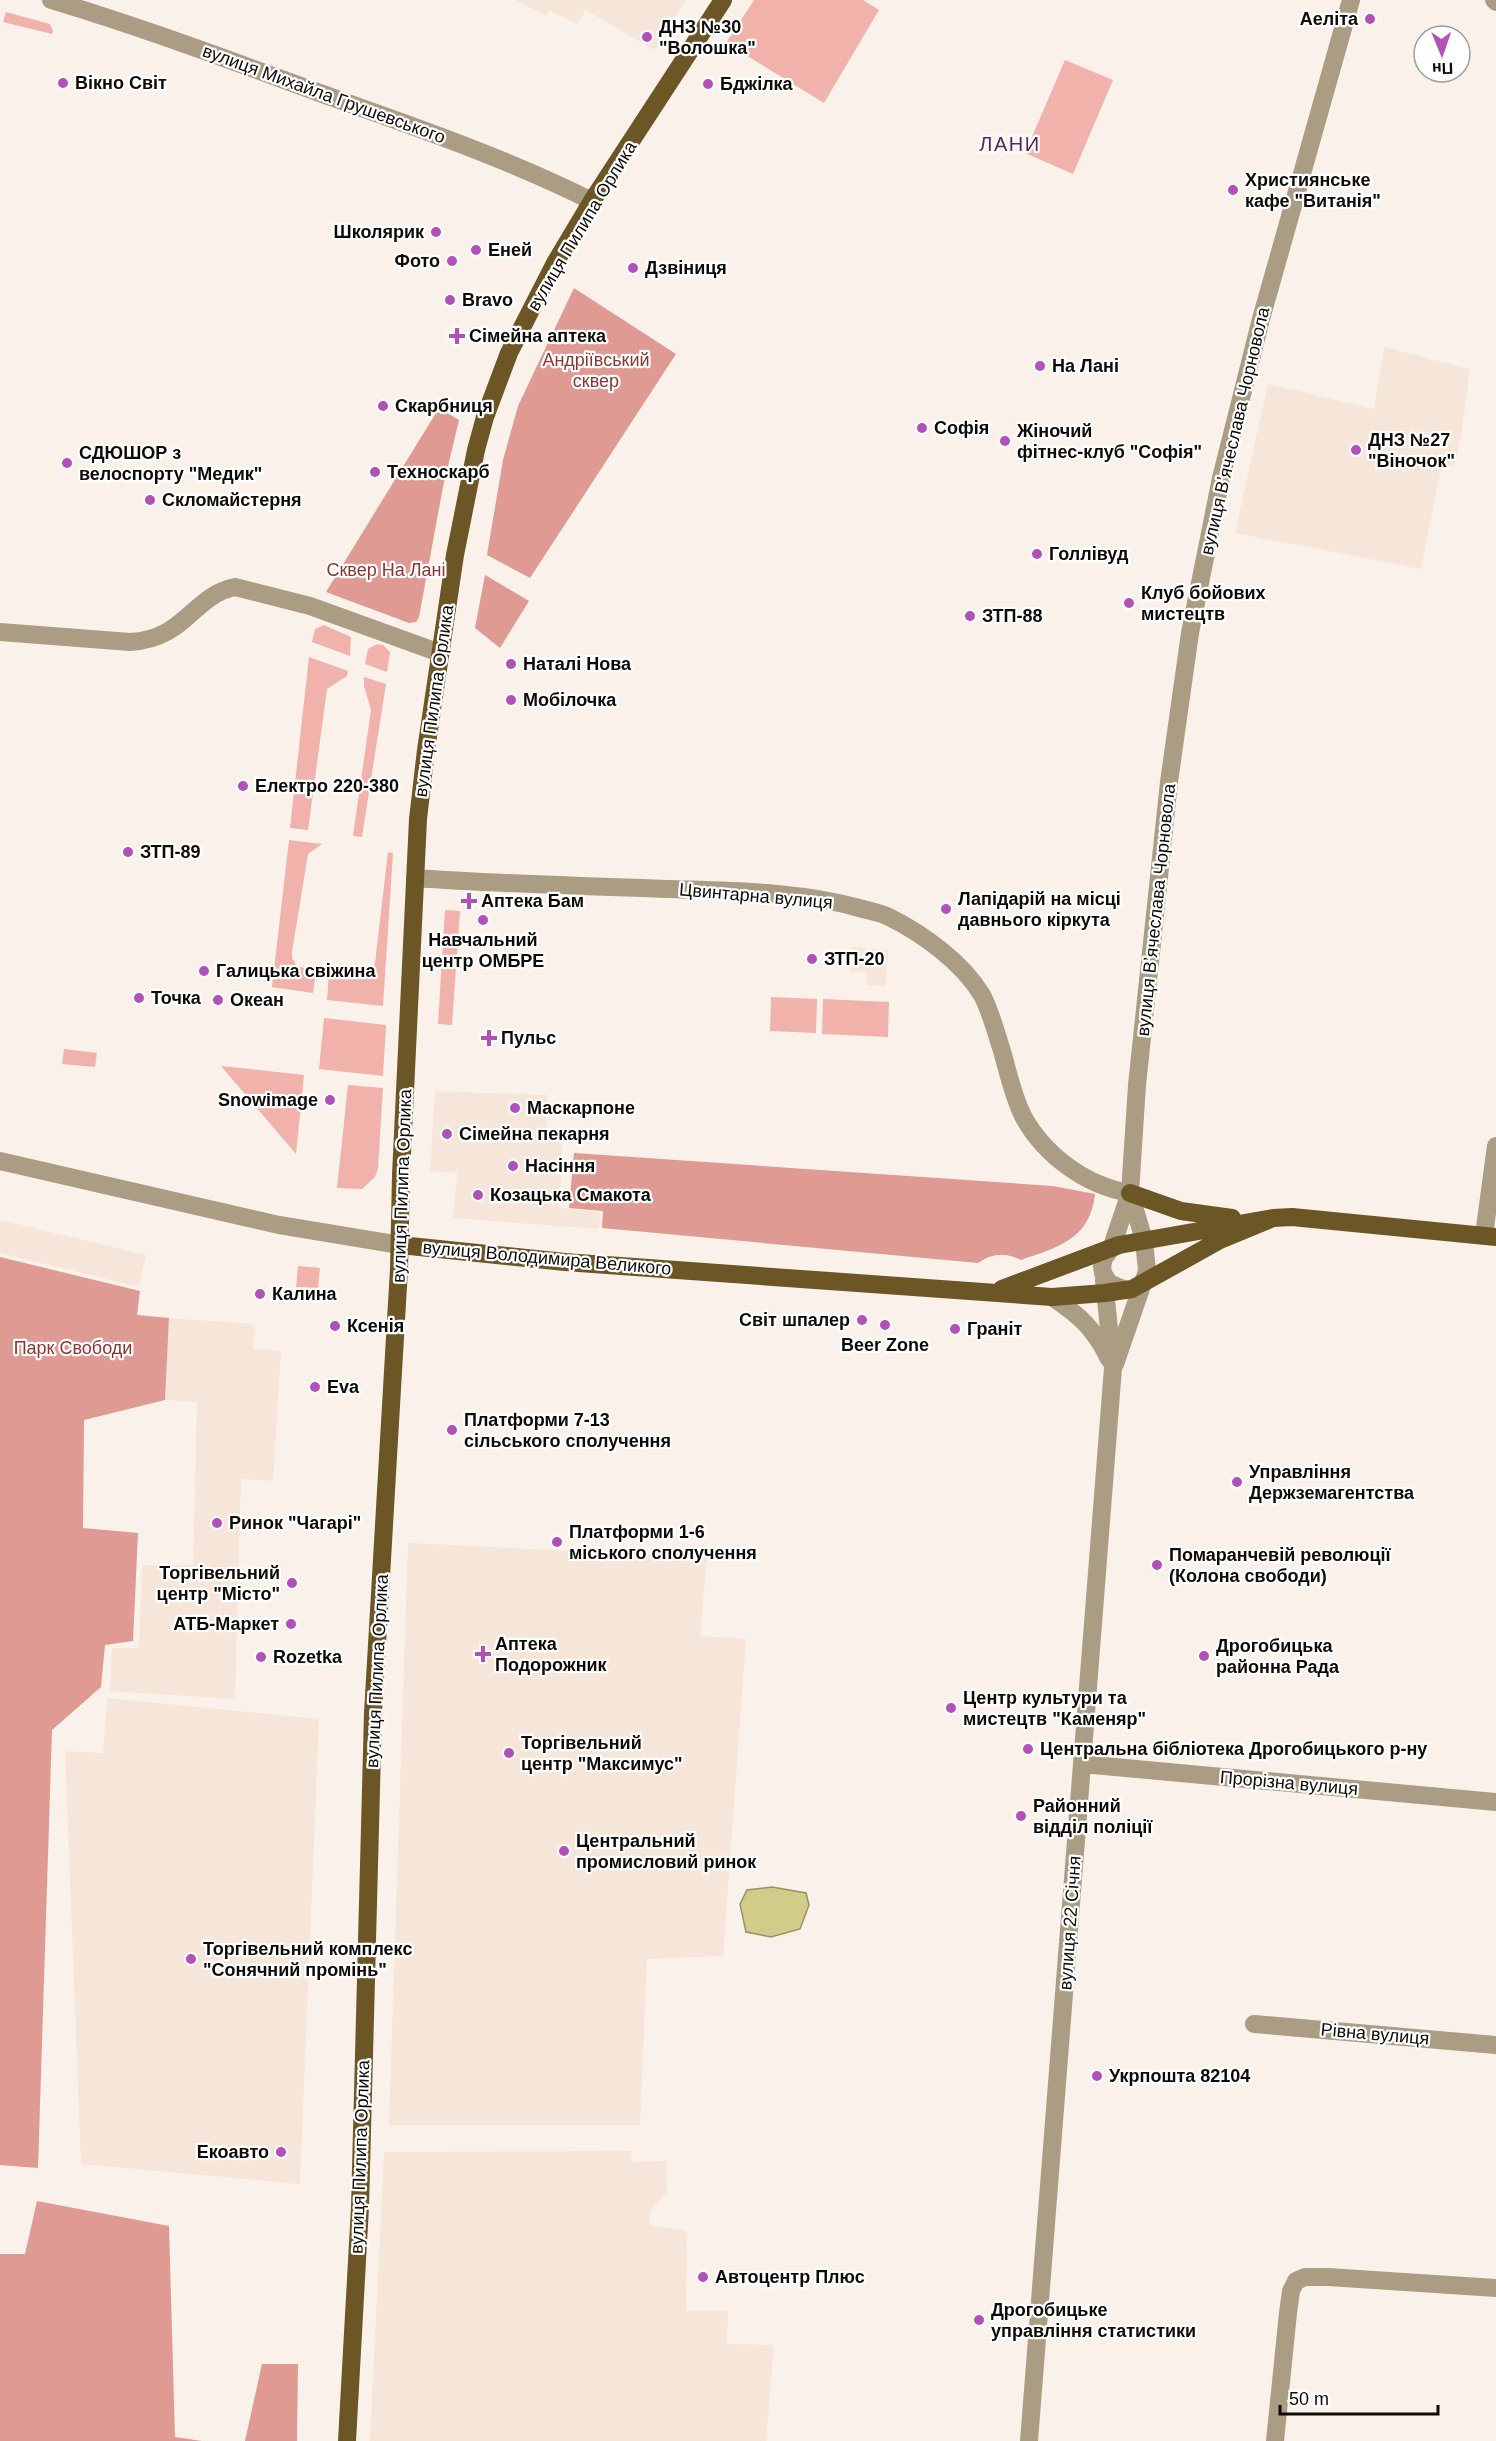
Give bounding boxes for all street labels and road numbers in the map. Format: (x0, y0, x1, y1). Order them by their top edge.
street label: вулиця Михайла Грушевського (200, 41, 448, 147)
street label: вулиця Пилипа Орлика (523, 137, 641, 314)
street label: вулиця Вʼячеслава Чорновола (1197, 304, 1274, 557)
street label: вулиця Пилипа Орлика (411, 603, 458, 798)
street label: вулиця Вʼячеслава Чорновола (1133, 782, 1179, 1037)
street label: Цвинтарна вулиця (678, 879, 834, 913)
street label: вулиця Пилипа Орлика (389, 1088, 415, 1283)
street label: вулиця Володимира Великого (422, 1237, 672, 1279)
street label: вулиця Пилипа Орлика (362, 1573, 392, 1768)
street label: Прорізна вулиця (1219, 1767, 1359, 1799)
street label: вулиця 22 Січня (1055, 1855, 1085, 1991)
street label: Рівна вулиця (1320, 2019, 1430, 2049)
street label: вулиця Пилипа Орлика (347, 2059, 373, 2254)

